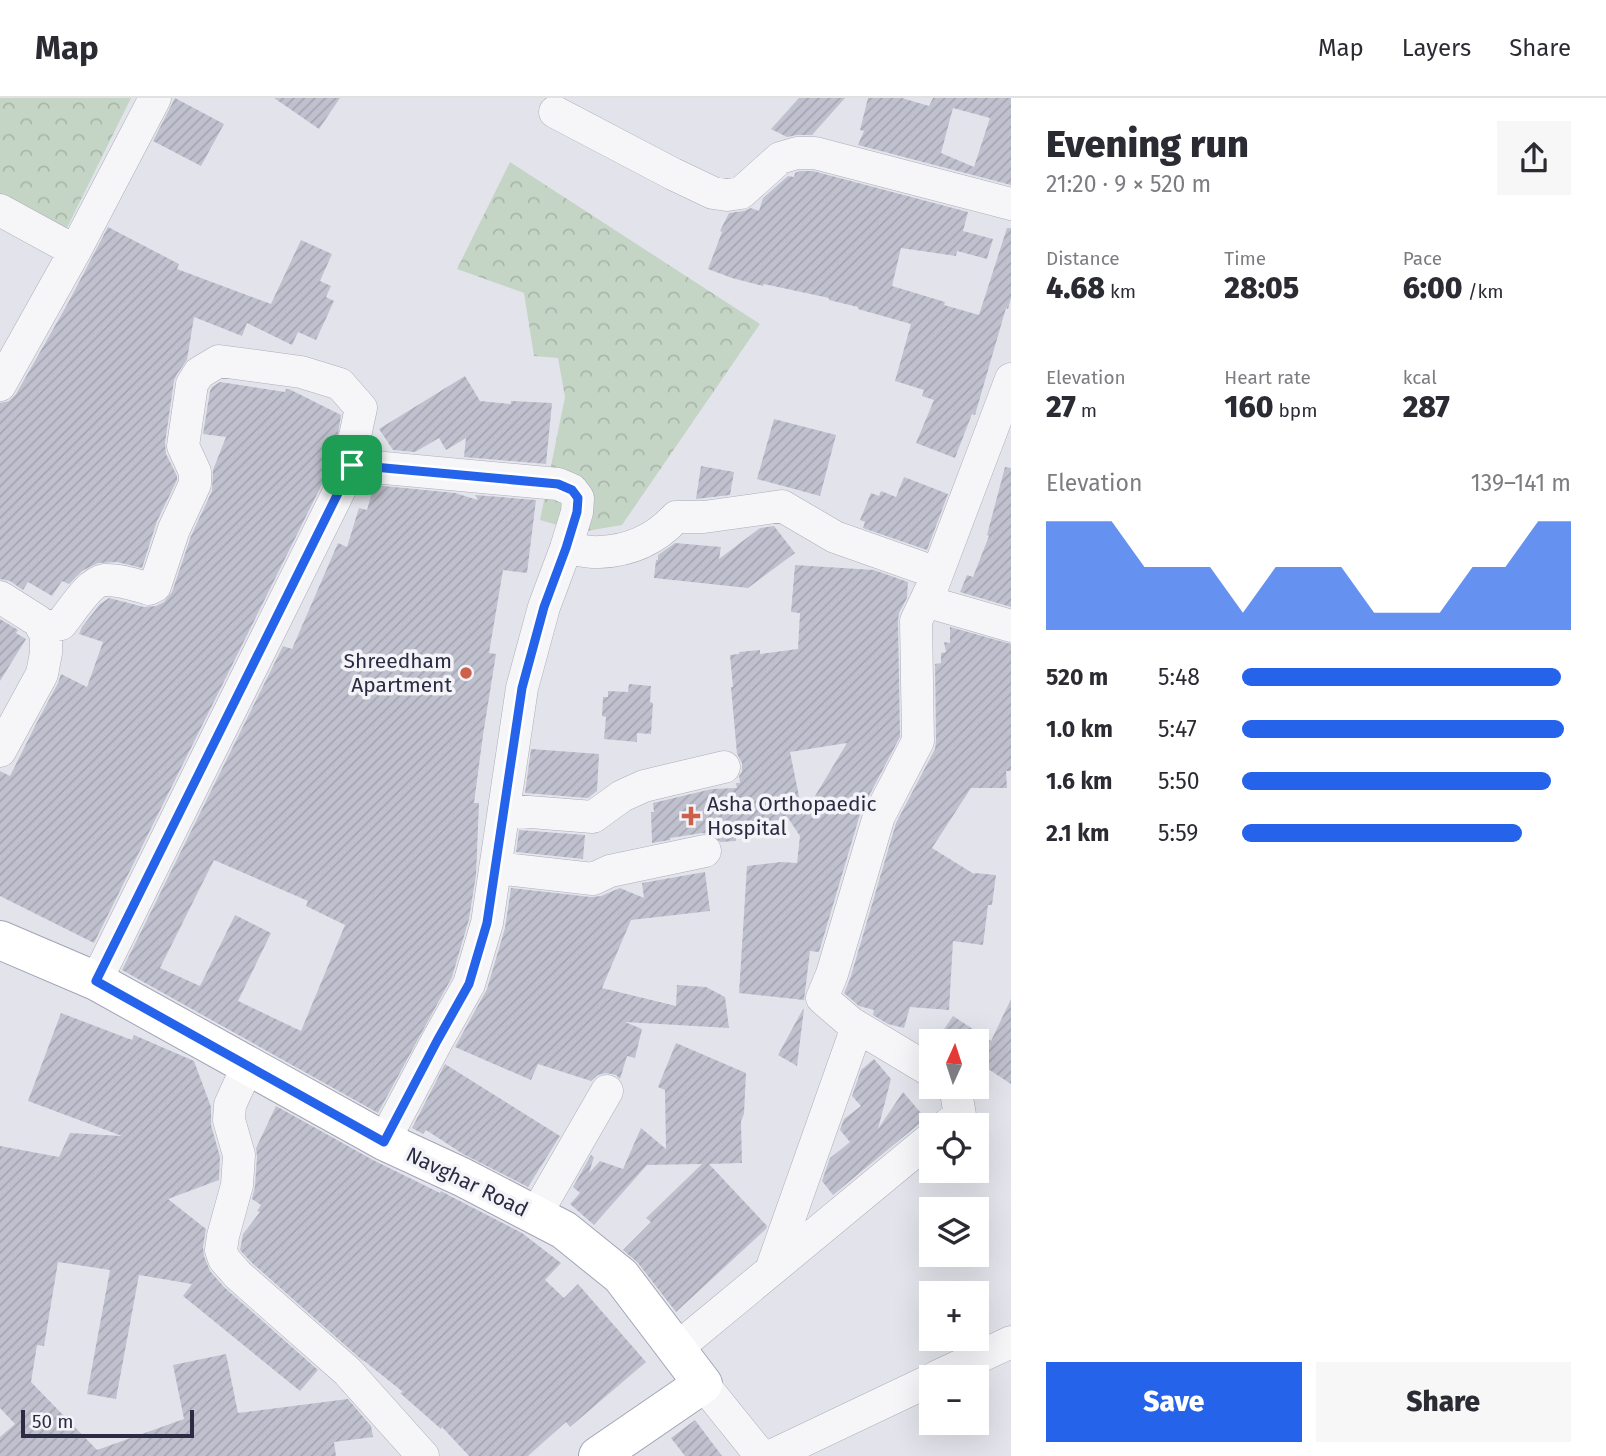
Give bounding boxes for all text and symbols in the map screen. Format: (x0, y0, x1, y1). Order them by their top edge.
text: Map (35, 28, 99, 68)
text: Map (1318, 34, 1364, 62)
text: Layers (1402, 34, 1471, 62)
text: Share (1509, 34, 1571, 62)
text: Evening run (1046, 121, 1249, 167)
button: share (1497, 121, 1571, 195)
text: 21:20 · 9 × 520 m (1046, 170, 1211, 198)
text: Distance (1046, 247, 1120, 270)
text: Time (1224, 247, 1266, 270)
text: Pace (1403, 247, 1442, 270)
text: 4.68 (1046, 270, 1105, 306)
text: 28:05 (1224, 270, 1299, 306)
text: 6:00 (1403, 270, 1463, 306)
text: km (1105, 280, 1136, 303)
text: /km (1463, 280, 1504, 303)
text: Elevation (1046, 366, 1126, 389)
text: Heart rate (1224, 366, 1311, 389)
text: kcal (1403, 366, 1437, 389)
text: 27 (1046, 389, 1076, 425)
text: 160 (1224, 389, 1274, 425)
text: 287 (1403, 389, 1450, 425)
text: m (1076, 399, 1097, 422)
text: bpm (1274, 399, 1317, 422)
pin (322, 435, 382, 495)
icon: arrive (333, 446, 371, 484)
text: Elevation (1046, 469, 1142, 497)
text: 139–141 m (1471, 469, 1571, 497)
place label: Shreedham Apartment (344, 648, 452, 698)
text: 520 m (1046, 663, 1108, 691)
text: 5:48 (1158, 663, 1200, 691)
marker: Shreedham Apartment (458, 665, 474, 681)
text: 1.0 km (1046, 715, 1113, 743)
text: 5:47 (1158, 715, 1197, 743)
text: 1.6 km (1046, 767, 1113, 795)
text: 5:50 (1158, 767, 1200, 795)
place label: Asha Orthopaedic Hospital (707, 791, 877, 841)
marker: Asha Orthopaedic Hospital (681, 806, 701, 826)
text: 2.1 km (1046, 819, 1109, 847)
text: 5:59 (1158, 819, 1198, 847)
north arrow (919, 1029, 989, 1099)
map controls (919, 1029, 989, 1435)
button: locate (919, 1113, 989, 1183)
street label: Navghar Road (402, 1141, 532, 1223)
button: layers (919, 1197, 989, 1267)
button: + (919, 1281, 989, 1351)
button: Save (1046, 1362, 1302, 1442)
button: Share (1316, 1362, 1571, 1442)
button: − (919, 1365, 989, 1435)
scale bar (21, 1407, 194, 1439)
text: 50 m (32, 1410, 73, 1433)

